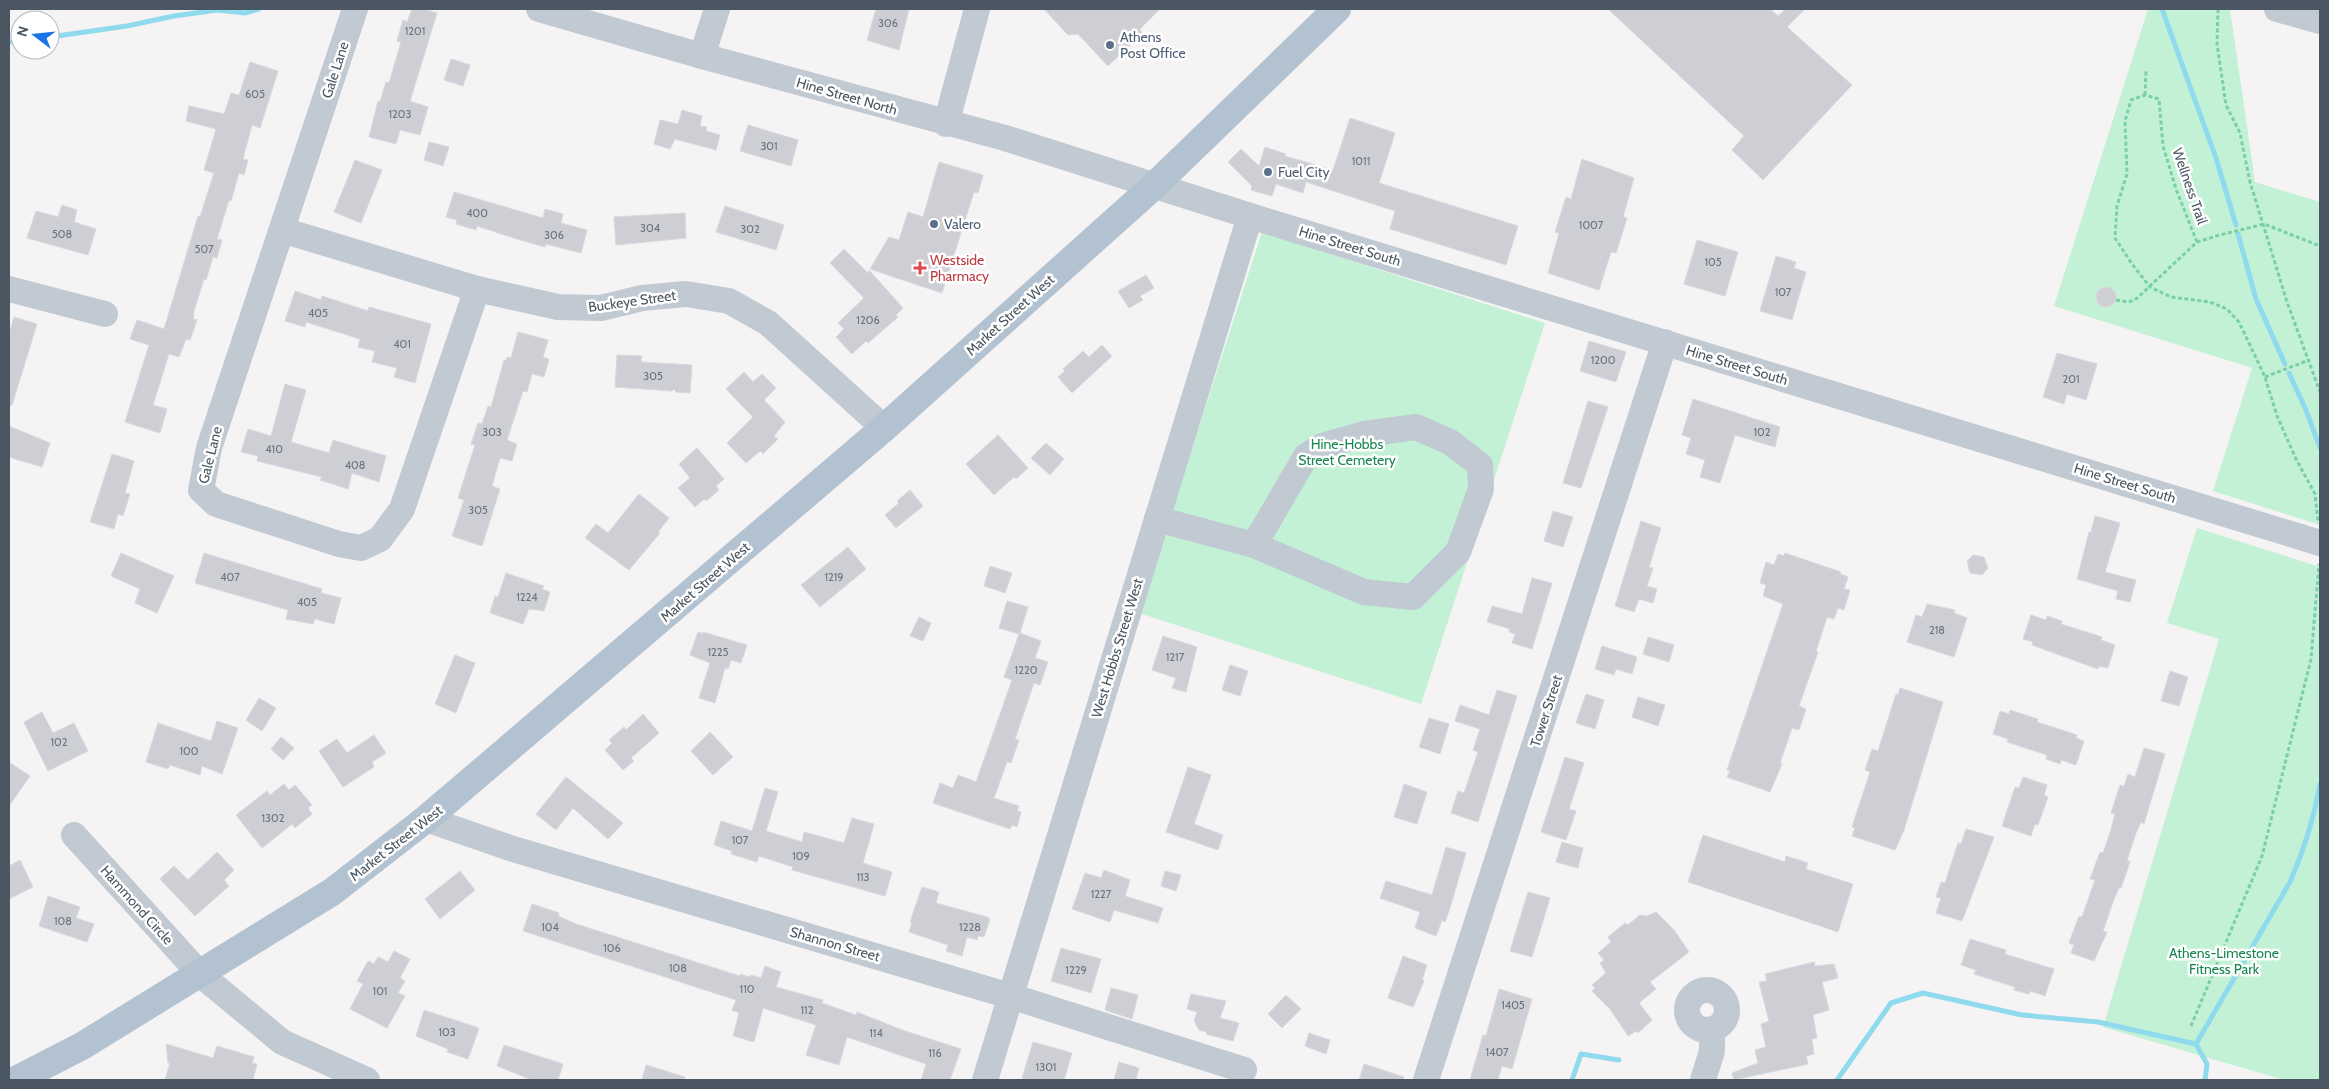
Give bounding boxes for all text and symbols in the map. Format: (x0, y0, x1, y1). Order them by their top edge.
north arrow (10, 10, 60, 60)
house number: 306 (878, 16, 898, 30)
text: N (12, 24, 33, 39)
house number: 1201 (405, 24, 425, 38)
place label: Athens Post Office (1120, 28, 1186, 62)
street label: Gale Lane (317, 39, 353, 101)
marker: Athens Post Office (1104, 39, 1116, 51)
street label: Hine Street North (794, 73, 900, 119)
house number: 605 (245, 87, 265, 101)
house number: 1203 (389, 107, 412, 121)
house number: 301 (760, 139, 778, 153)
street label: Wellness Trail (2169, 145, 2212, 227)
house number: 1011 (1352, 154, 1370, 168)
place label: Fuel City (1278, 163, 1330, 181)
marker: Fuel City (1262, 166, 1274, 178)
house number: 400 (466, 206, 488, 220)
place label: Valero (944, 215, 981, 233)
marker: Valero (928, 218, 940, 230)
house number: 1007 (1579, 218, 1604, 232)
house number: 304 (640, 221, 661, 235)
house number: 302 (740, 222, 760, 236)
street label: Hine Street South (1297, 222, 1403, 270)
house number: 508 (52, 227, 72, 241)
house number: 306 (544, 228, 564, 242)
house number: 507 (194, 242, 214, 256)
place label: Westside Pharmacy (930, 251, 989, 285)
house number: 105 (1704, 255, 1722, 269)
marker: Westside Pharmacy (914, 262, 926, 274)
street label: Market Street West (962, 270, 1058, 359)
house number: 107 (1775, 285, 1792, 299)
street label: Buckeye Street (587, 286, 677, 316)
house number: 405 (308, 306, 328, 320)
house number: 1206 (856, 313, 880, 327)
house number: 401 (393, 337, 411, 351)
street label: Hine Street South (1684, 341, 1790, 389)
house number: 1200 (1591, 353, 1616, 367)
house number: 305 (643, 369, 663, 383)
house number: 201 (2062, 372, 2080, 386)
street label: Gale Lane (194, 424, 226, 486)
house number: 303 (482, 425, 502, 439)
house number: 102 (1753, 425, 1771, 439)
park label: Hine-Hobbs Street Cemetery (1298, 435, 1396, 469)
house number: 410 (265, 442, 283, 456)
house number: 408 (345, 458, 365, 472)
street label: Hine Street South (2072, 459, 2178, 507)
house number: 305 (468, 503, 488, 517)
street label: Market Street West (656, 538, 754, 626)
house number: 407 (220, 570, 240, 584)
house number: 1219 (824, 570, 844, 584)
street label: West Hobbs Street West (1087, 576, 1147, 720)
house number: 1224 (516, 590, 538, 604)
house number: 405 (297, 595, 317, 609)
house number: 218 (1929, 623, 1945, 637)
house number: 1225 (707, 645, 729, 659)
house number: 1217 (1166, 650, 1185, 664)
house number: 1220 (1015, 663, 1038, 677)
street label: Tower Street (1526, 672, 1566, 749)
house number: 102 (50, 735, 68, 749)
house number: 100 (180, 744, 199, 758)
street label: Market Street West (346, 801, 446, 885)
house number: 1302 (262, 811, 285, 825)
house number: 107 (732, 833, 749, 847)
house number: 109 (792, 849, 810, 863)
street label: Hammond Circle (97, 862, 177, 948)
house number: 113 (856, 870, 870, 884)
house number: 1227 (1091, 887, 1112, 901)
house number: 108 (54, 914, 72, 928)
house number: 104 (541, 920, 559, 934)
house number: 1228 (959, 920, 981, 934)
street label: Shannon Street (788, 923, 882, 966)
house number: 106 (603, 941, 621, 955)
park label: Athens-Limestone Fitness Park (2169, 944, 2279, 978)
house number: 108 (669, 961, 687, 975)
house number: 1229 (1065, 963, 1087, 977)
house number: 110 (740, 982, 755, 996)
house number: 101 (373, 984, 387, 998)
house number: 1405 (1501, 998, 1525, 1012)
house number: 112 (801, 1003, 814, 1017)
house number: 103 (438, 1025, 456, 1039)
house number: 114 (869, 1026, 883, 1040)
house number: 1407 (1485, 1045, 1509, 1059)
house number: 116 (928, 1046, 942, 1060)
house number: 1301 (1036, 1060, 1056, 1074)

